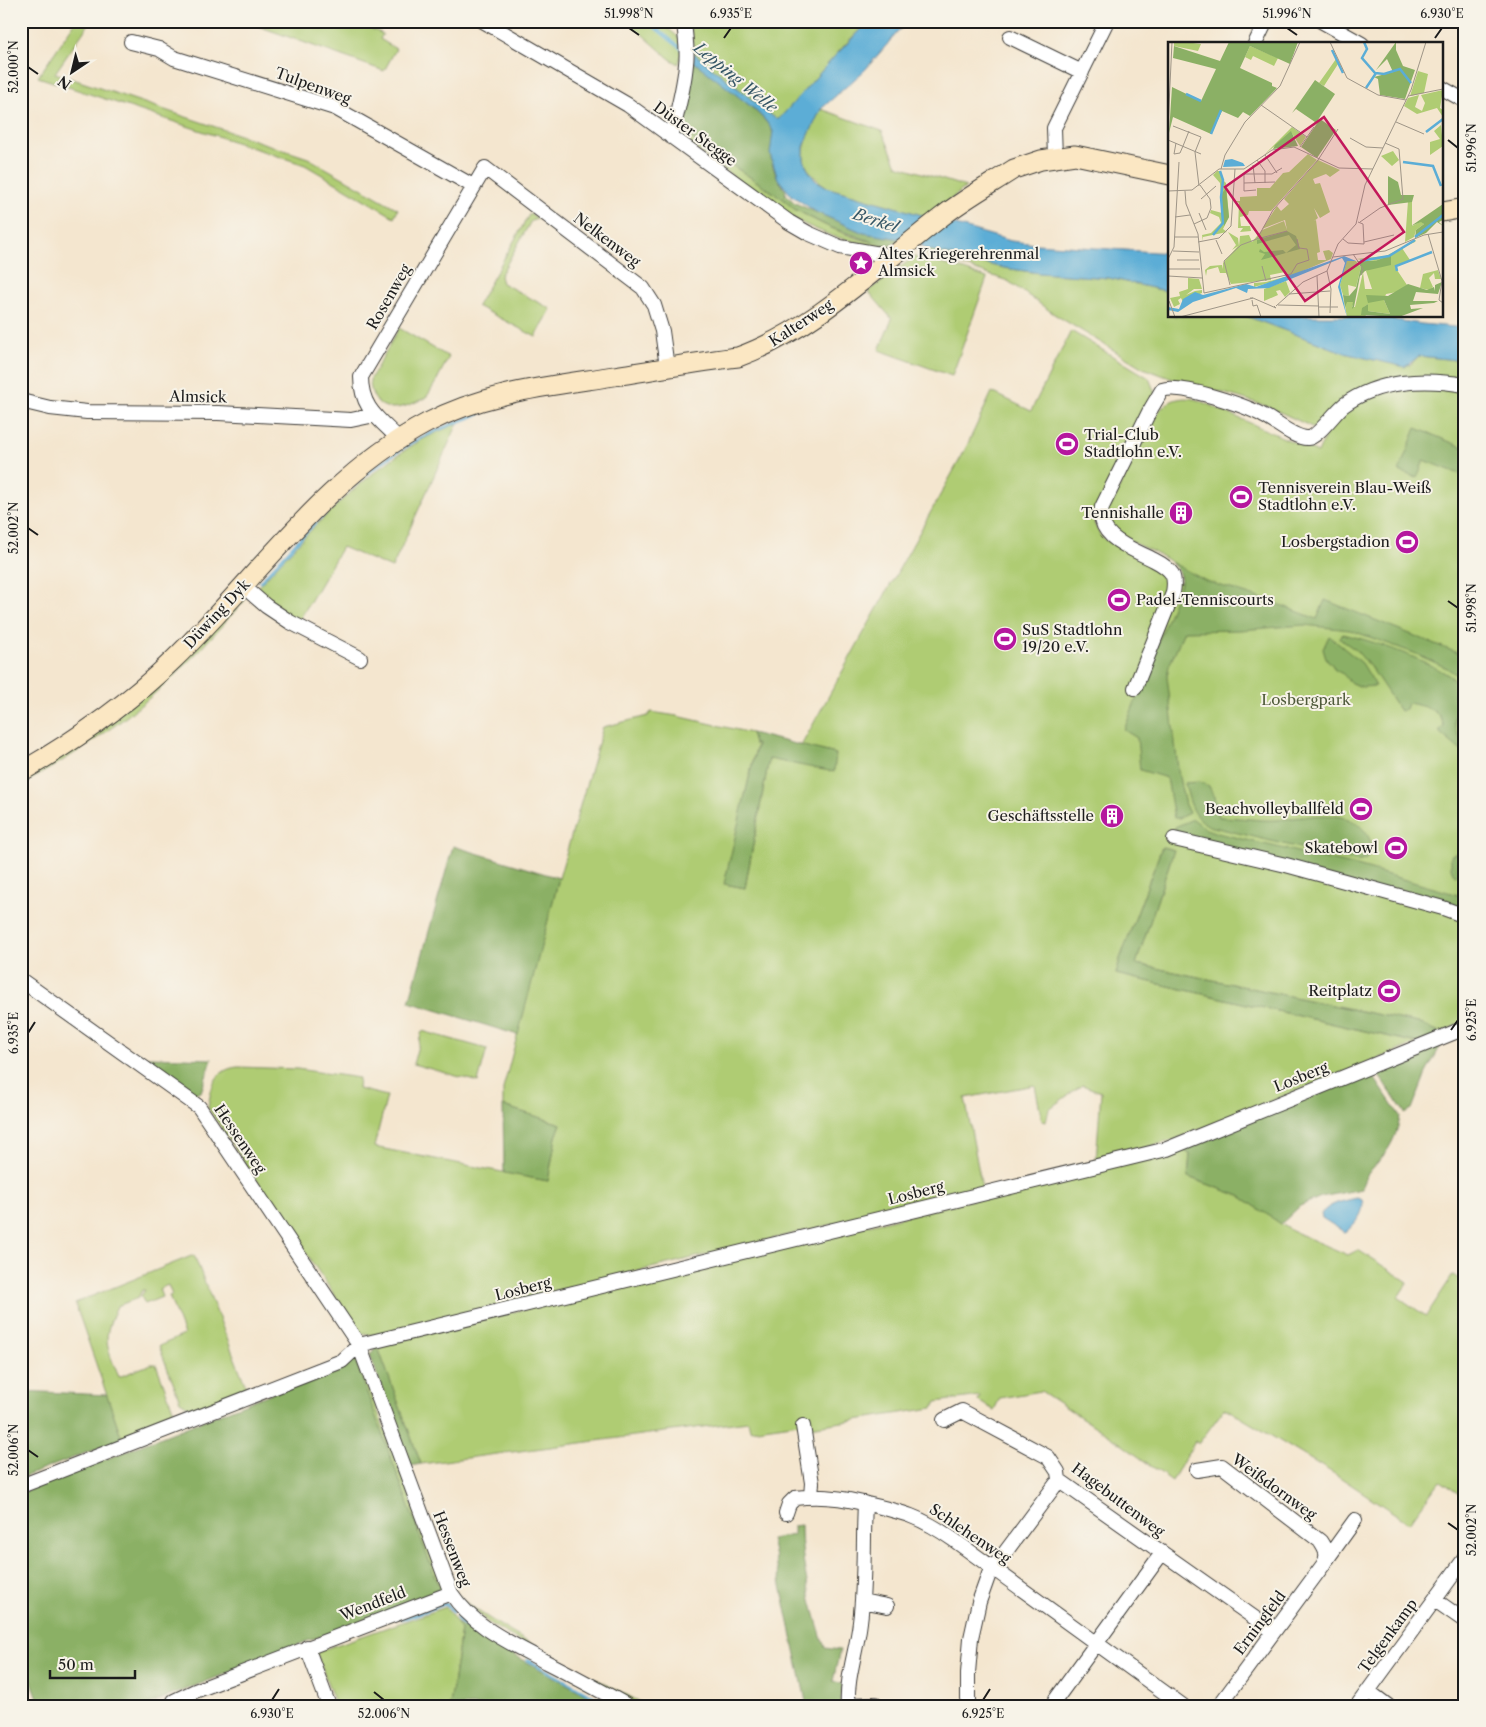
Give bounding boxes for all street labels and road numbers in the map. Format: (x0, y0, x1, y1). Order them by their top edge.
street label: Tulpenweg (273, 63, 354, 108)
street label: Düster Stegge (650, 97, 741, 170)
street label: Nelkenweg (570, 208, 645, 271)
street label: Rosenweg (362, 261, 415, 333)
street label: Kalterweg (765, 295, 836, 350)
street label: Almsick (168, 386, 228, 407)
street label: Düwing Dyk (180, 574, 255, 652)
street label: Losberg (1271, 1057, 1331, 1096)
street label: Hessenweg (210, 1100, 271, 1177)
street label: Losberg (886, 1176, 946, 1209)
street label: Losberg (493, 1272, 553, 1305)
street label: Weißdornweg (1227, 1449, 1321, 1524)
street label: Hagebuttenweg (1068, 1458, 1169, 1541)
street label: Schlehenweg (926, 1499, 1015, 1568)
street label: Hessenweg (429, 1508, 476, 1590)
street label: Wendfeld (336, 1582, 409, 1625)
street label: Erningfeld (1229, 1587, 1290, 1658)
street label: Telgenkamp (1354, 1595, 1421, 1677)

